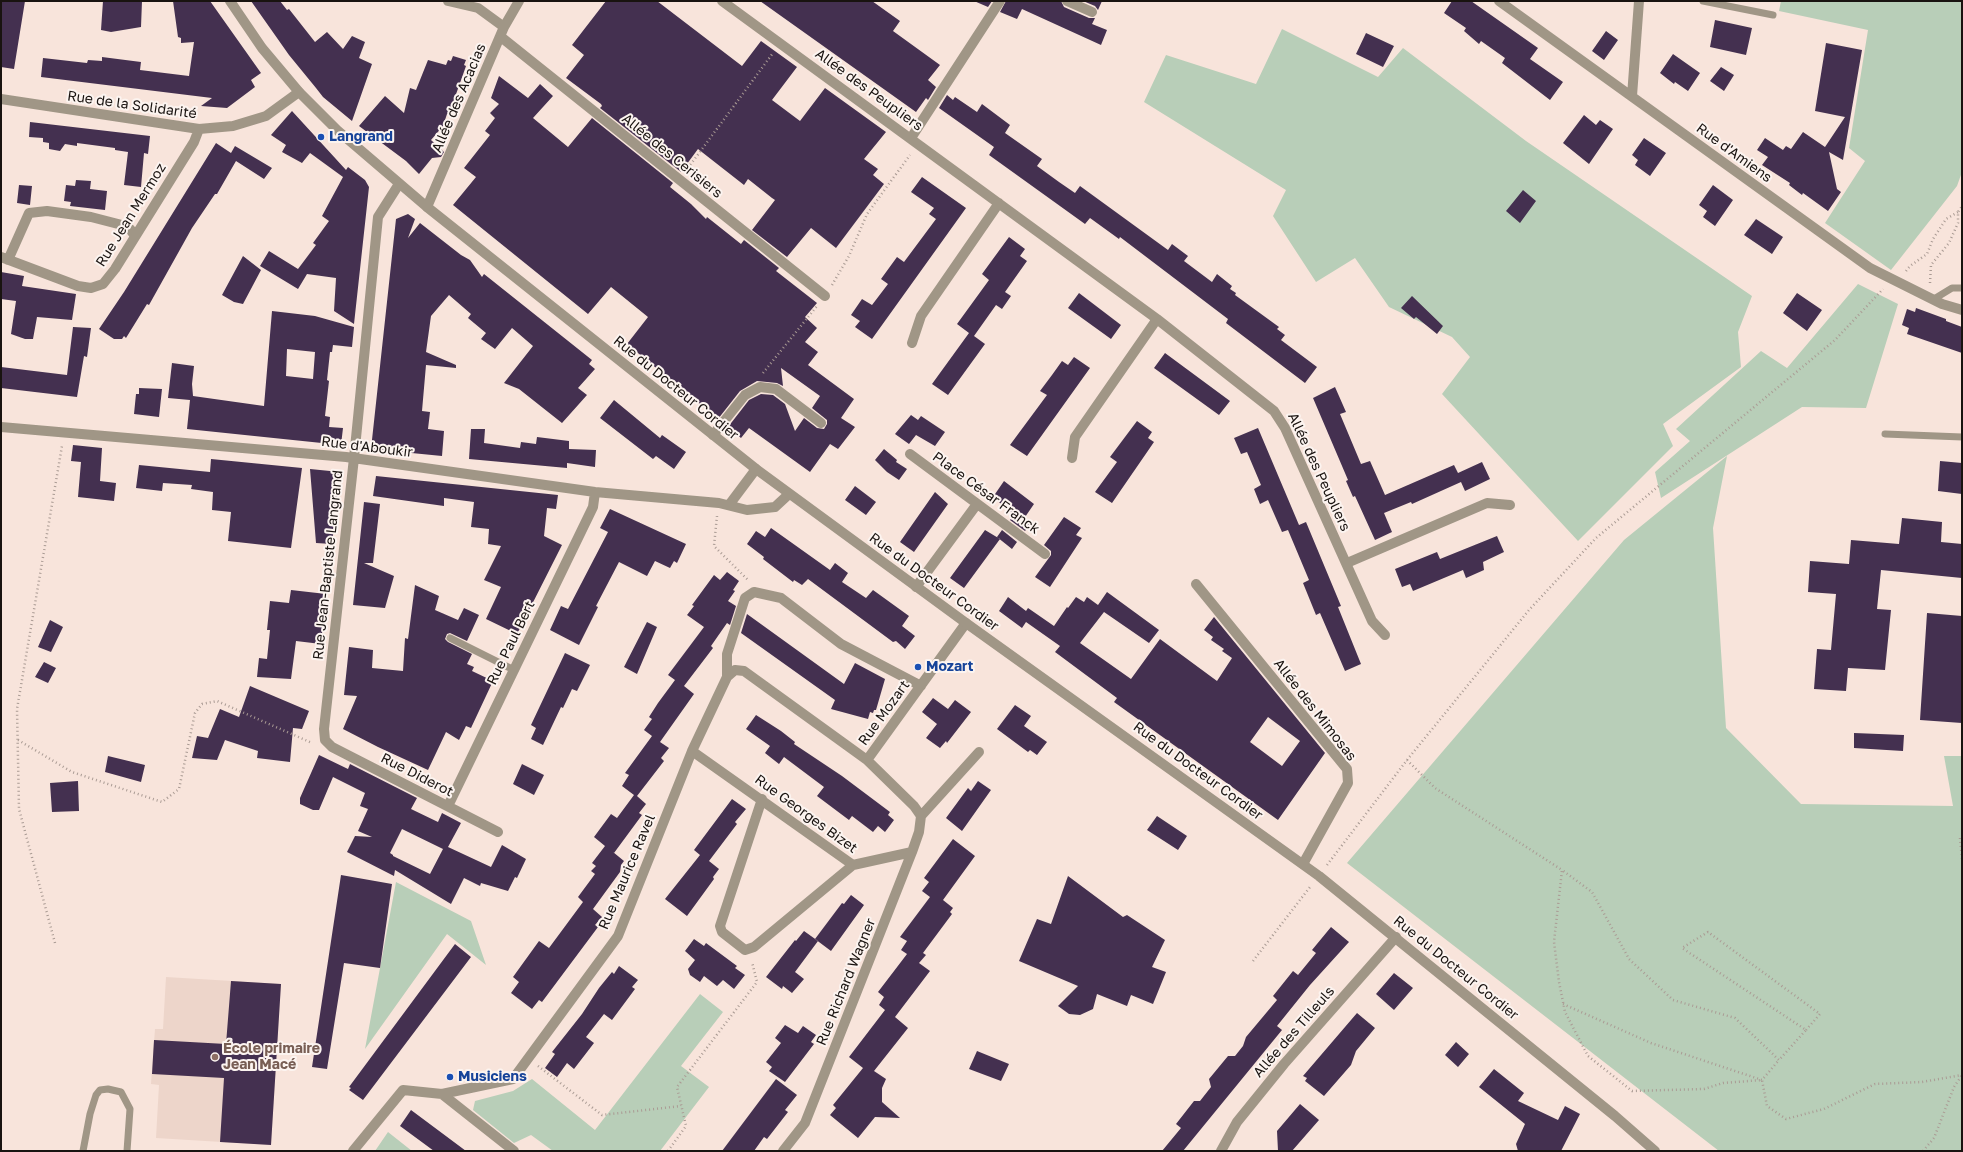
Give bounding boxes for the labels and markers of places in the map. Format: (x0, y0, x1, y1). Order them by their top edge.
place label: Langrand (329, 129, 393, 145)
marker: Langrand (316, 132, 326, 142)
place label: Mozart (926, 659, 973, 675)
marker: Mozart (913, 662, 923, 672)
place label: École primaire Jean Macé (223, 1041, 320, 1074)
marker: École primaire Jean Macé (210, 1052, 220, 1062)
place label: Musiciens (458, 1069, 527, 1085)
marker: Musiciens (445, 1072, 455, 1082)

